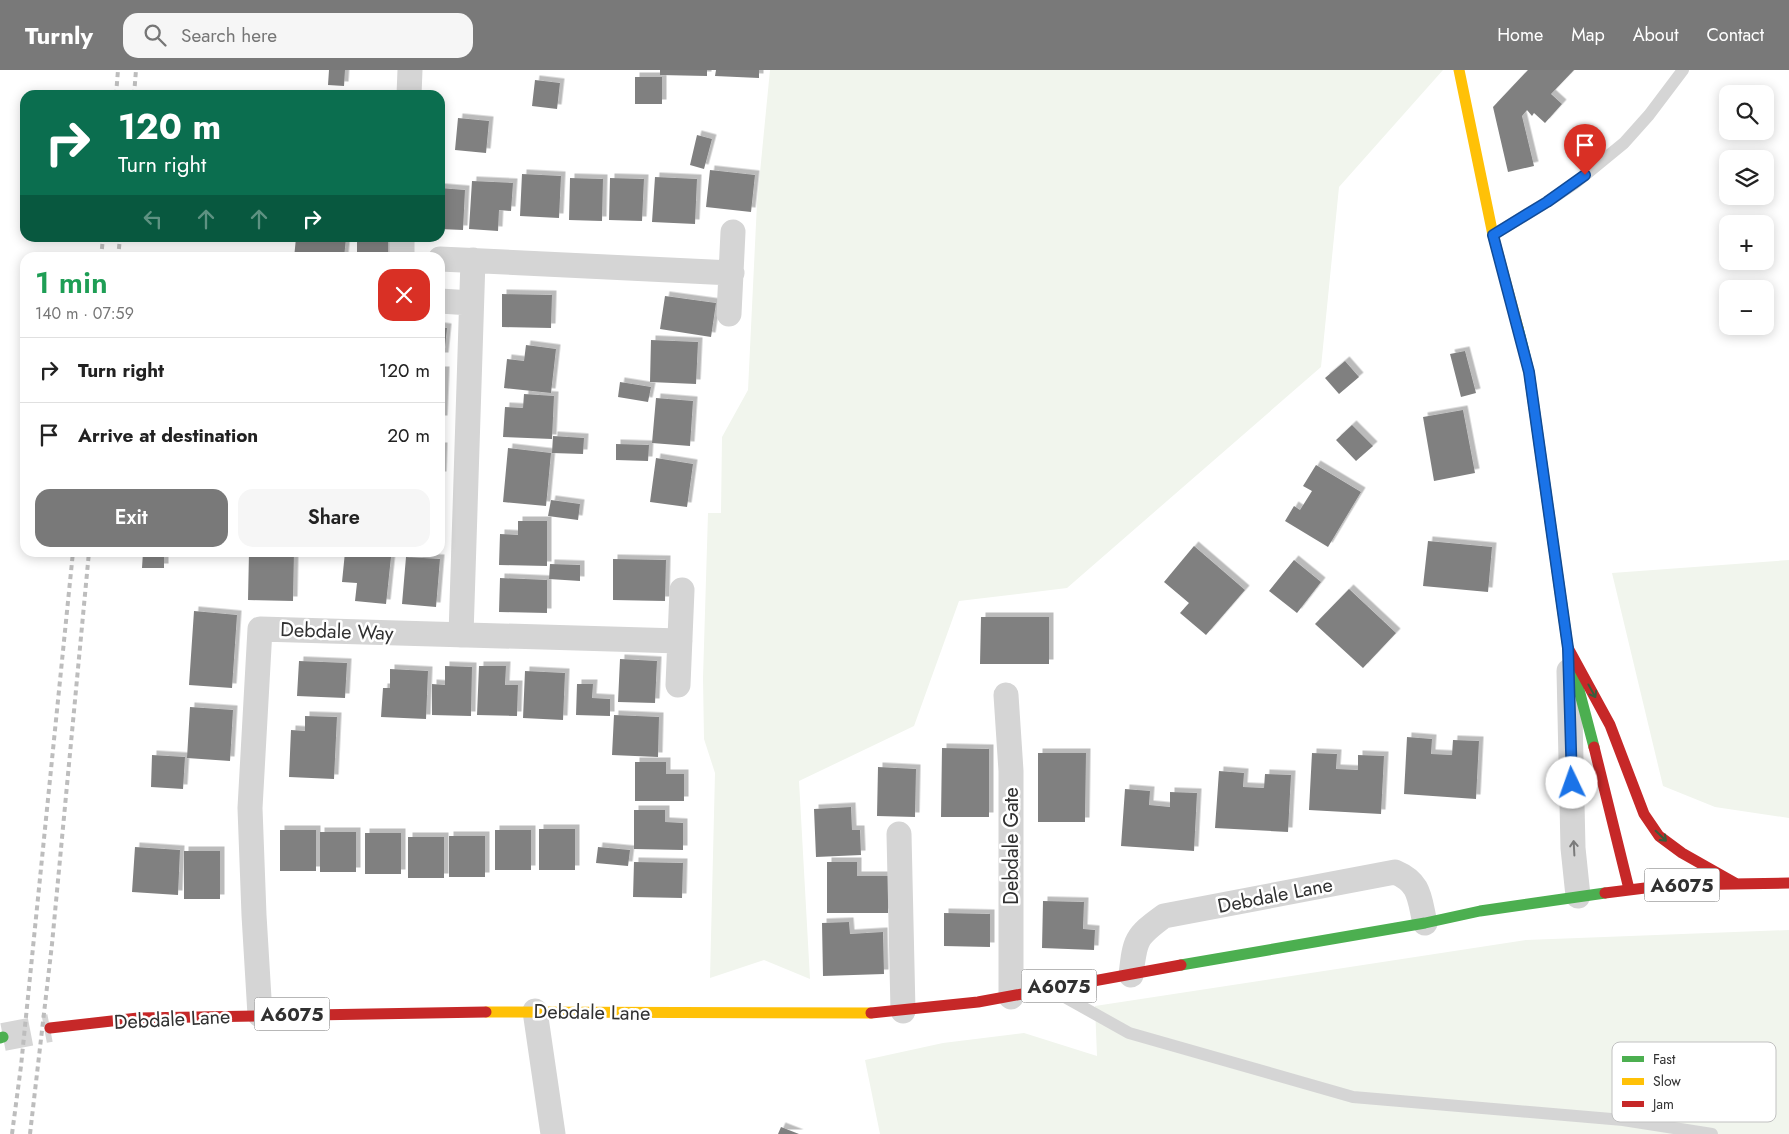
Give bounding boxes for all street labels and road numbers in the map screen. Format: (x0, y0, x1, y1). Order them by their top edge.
street label: Debdale Way (280, 615, 394, 648)
street label: Debdale Gate (997, 787, 1026, 905)
road number: A6075 (1644, 868, 1720, 902)
street label: Debdale Lane (1215, 870, 1335, 921)
road number: A6075 (1022, 969, 1096, 1002)
street label: Debdale Lane (533, 997, 651, 1028)
road number: A6075 (254, 998, 330, 1031)
street label: Debdale Lane (113, 1002, 231, 1037)

